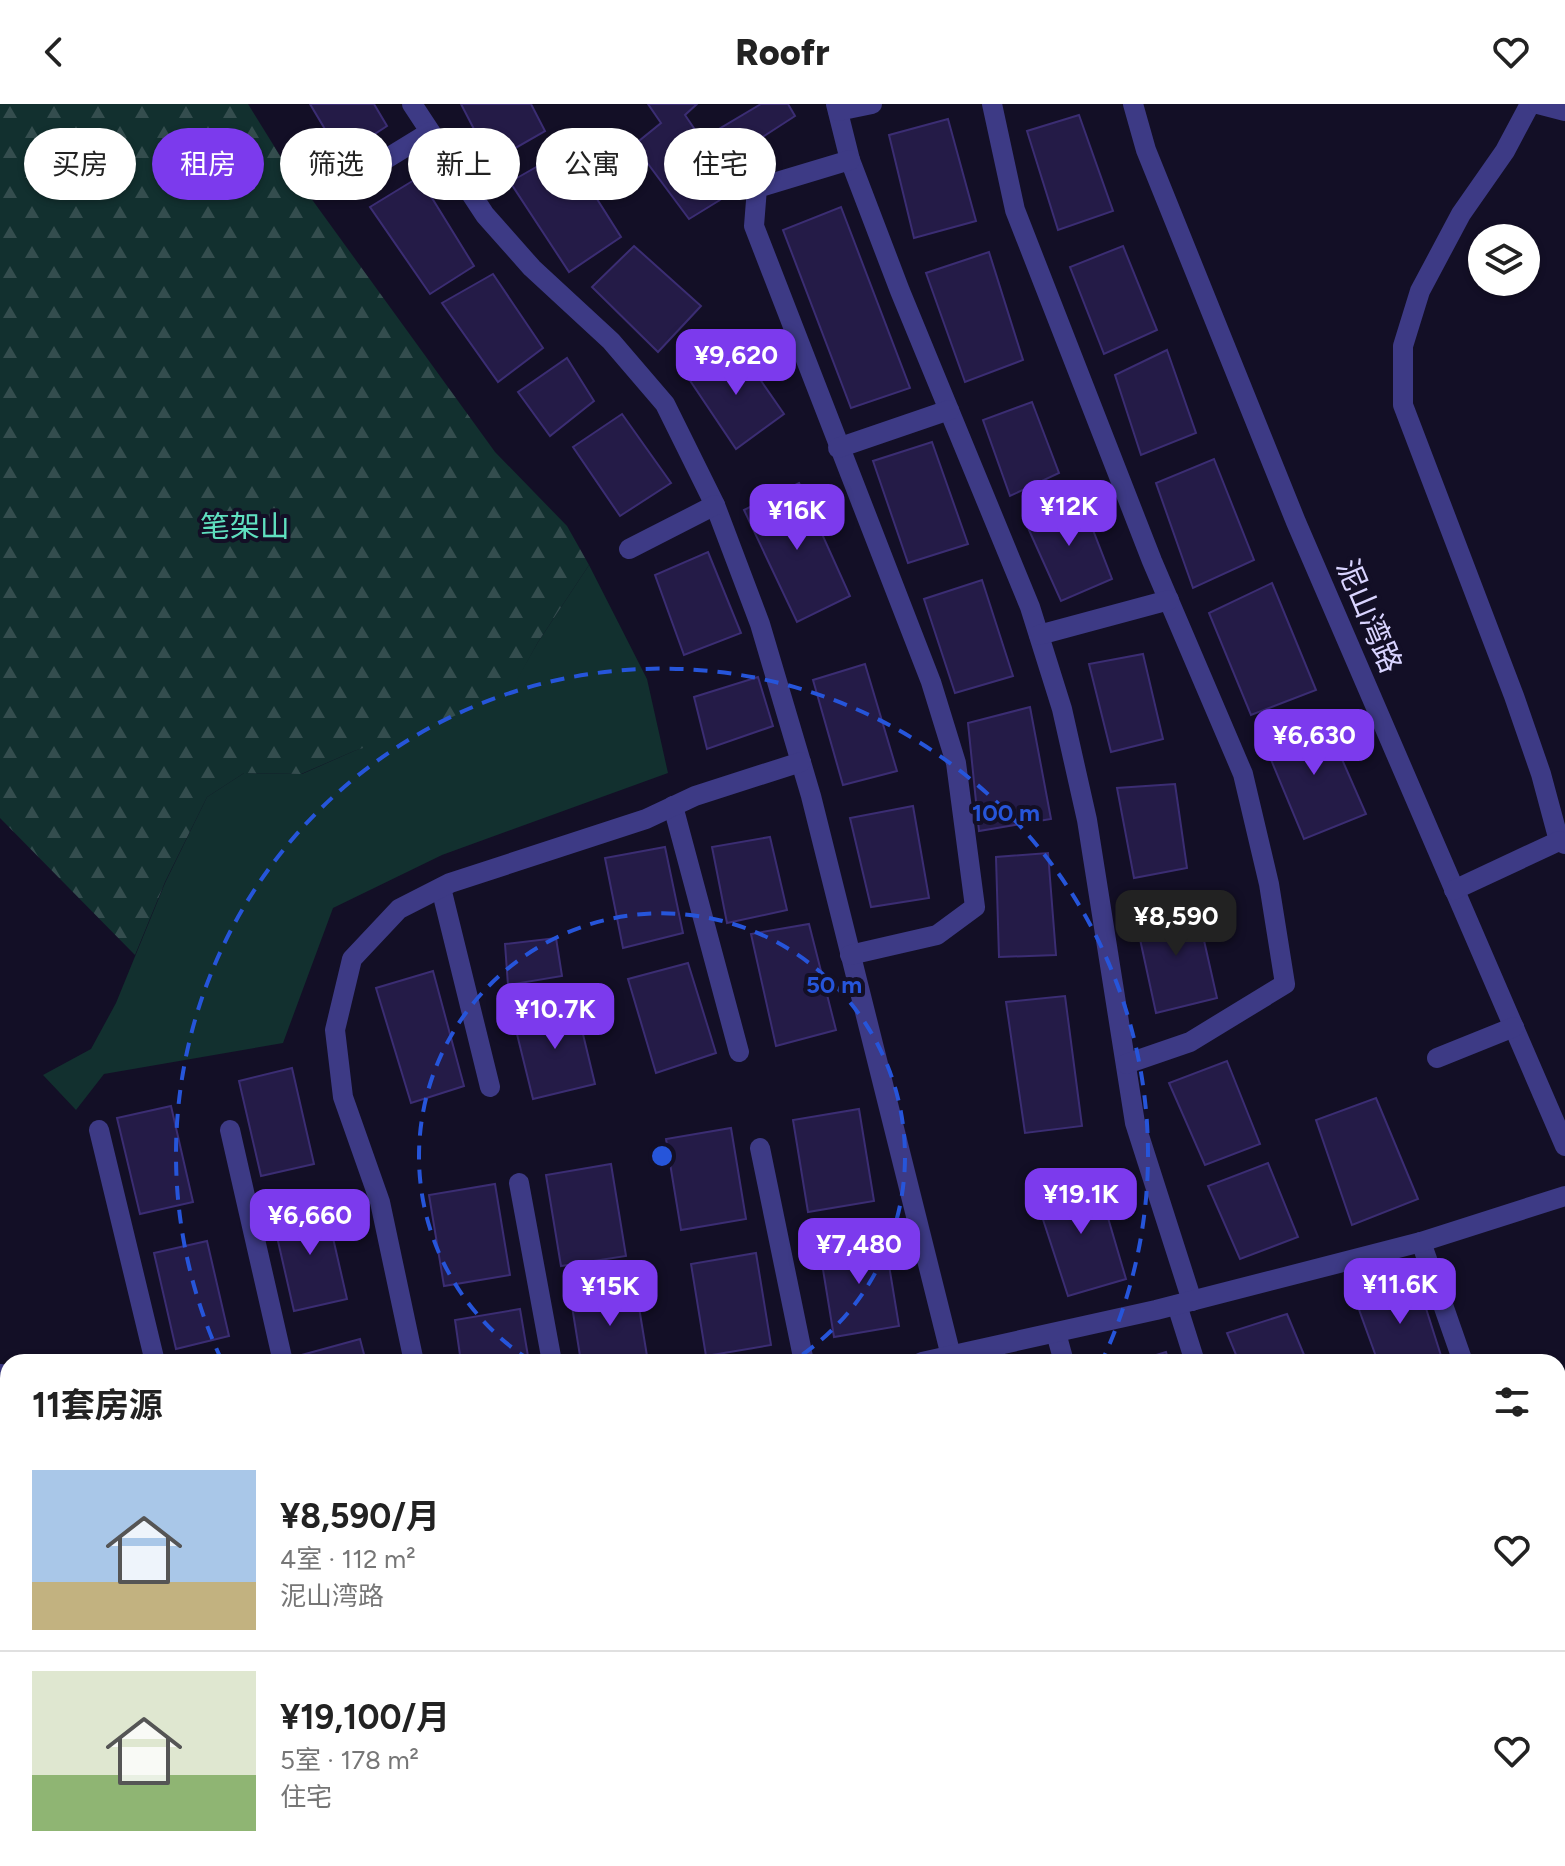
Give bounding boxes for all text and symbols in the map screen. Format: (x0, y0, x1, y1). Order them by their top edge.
icon: back (32, 30, 76, 74)
icon: heart (1489, 30, 1533, 74)
text: Roofr (735, 31, 830, 74)
chip: 买房 (24, 128, 136, 200)
chip: 租房 (152, 128, 264, 200)
chip: 筛选 (280, 128, 392, 200)
chip: 新上 (408, 128, 520, 200)
chip: 公寓 (536, 128, 648, 200)
chip: 住宅 (664, 128, 776, 200)
map controls (1468, 224, 1540, 296)
button: layers (1468, 224, 1540, 296)
pin: ¥9,620 (671, 329, 801, 397)
text: ¥9,620 (694, 339, 778, 371)
pin: ¥12K (1022, 480, 1116, 548)
pin: ¥16K (750, 484, 844, 552)
text: ¥12K (1040, 490, 1098, 522)
text: ¥16K (768, 494, 826, 526)
park label: 笔架山 (200, 508, 290, 545)
street label: 泥山湾路 (1329, 553, 1410, 678)
pin: ¥6,630 (1249, 709, 1379, 777)
text: ¥6,630 (1272, 719, 1356, 751)
text: 100 m (972, 798, 1040, 827)
pin: ¥8,590 (1111, 890, 1241, 958)
text: ¥8,590 (1133, 900, 1219, 932)
text: 50 m (806, 970, 862, 999)
pin: ¥10.7K (490, 983, 620, 1051)
text: ¥10.7K (514, 993, 596, 1025)
centre of rings (648, 1142, 676, 1170)
pin: ¥19.1K (1016, 1168, 1146, 1236)
text: ¥19.1K (1043, 1178, 1119, 1210)
pin: ¥6,660 (245, 1189, 375, 1257)
text: ¥6,660 (268, 1199, 352, 1231)
pin: ¥7,480 (794, 1218, 924, 1286)
text: ¥7,480 (816, 1228, 902, 1260)
pin: ¥11.6K (1335, 1258, 1465, 1326)
pin: ¥15K (563, 1260, 657, 1328)
text: ¥11.6K (1362, 1268, 1438, 1300)
text: ¥15K (581, 1270, 639, 1302)
icon: filters (1490, 1380, 1534, 1424)
text: 11套房源 (32, 1385, 163, 1426)
text: ¥8,590/月 (280, 1496, 440, 1537)
icon: home (96, 1502, 192, 1598)
icon: heart (1490, 1528, 1534, 1572)
text: 4室 · 112 m² (280, 1543, 416, 1575)
text: 泥山湾路 (280, 1580, 384, 1612)
text: ¥19,100/月 (280, 1697, 450, 1738)
icon: home (96, 1703, 192, 1799)
icon: heart (1490, 1729, 1534, 1773)
text: 5室 · 178 m² (280, 1744, 419, 1776)
text: 住宅 (280, 1781, 332, 1813)

